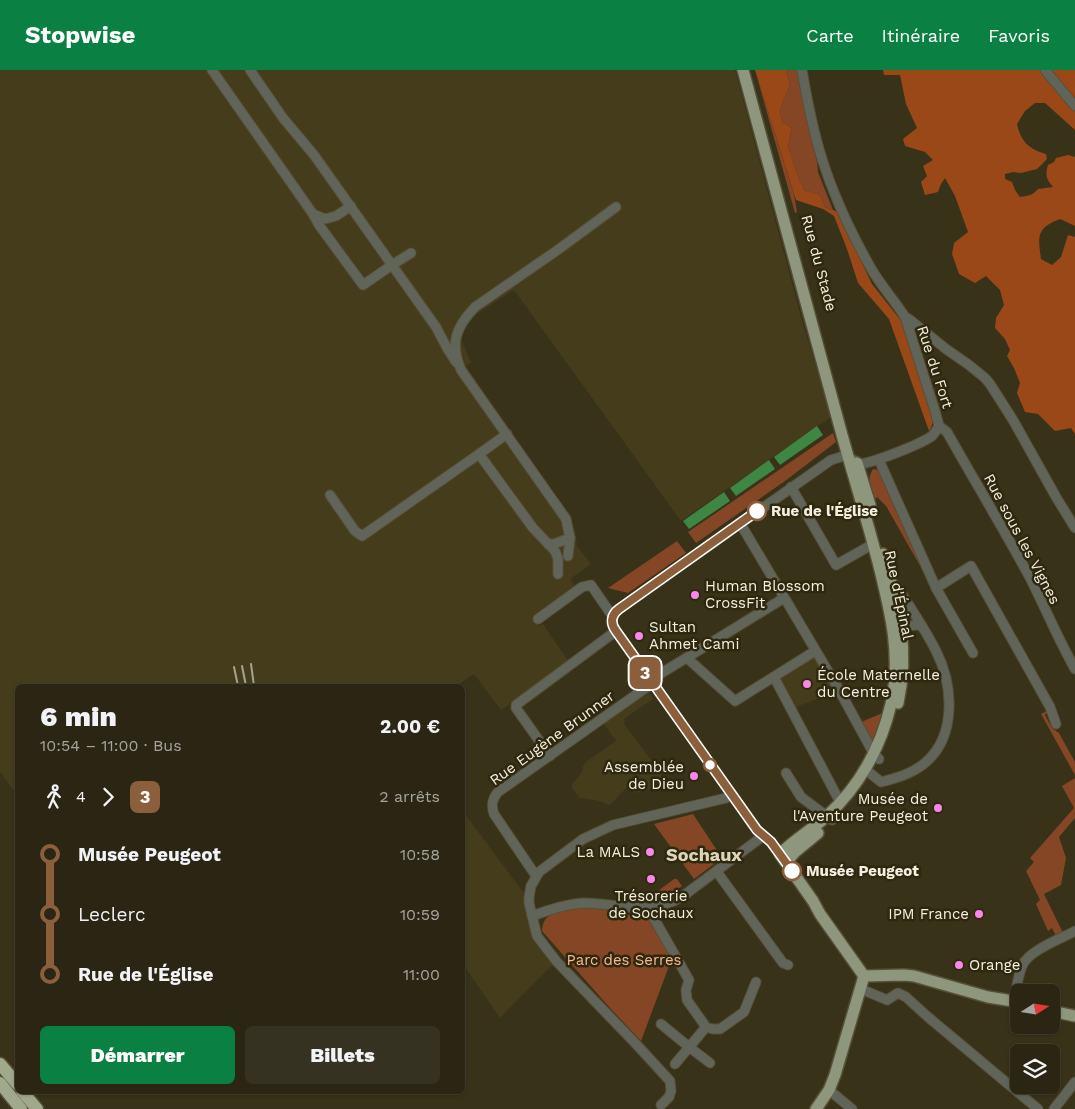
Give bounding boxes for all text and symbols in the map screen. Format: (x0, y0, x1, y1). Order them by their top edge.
text: Stopwise (25, 21, 135, 49)
text: Carte (806, 25, 854, 46)
text: Itinéraire (882, 25, 960, 46)
text: Favoris (988, 25, 1050, 46)
street label: Rue du Stade (797, 213, 841, 313)
street label: Rue du Fort (913, 323, 957, 411)
street label: Rue sous les Vignes (980, 471, 1064, 607)
marker: Rue de l'Église (747, 501, 767, 521)
place label: Rue de l'Église (771, 502, 878, 520)
street label: Rue d'Épinal (881, 549, 917, 642)
place label: Human Blossom CrossFit (705, 577, 825, 612)
marker: Human Blossom CrossFit (689, 589, 701, 601)
place label: Sultan Ahmet Cami (649, 618, 739, 653)
marker: Sultan Ahmet Cami (633, 630, 645, 642)
line badge: 3 (629, 657, 661, 689)
text: 3 (640, 662, 650, 683)
place label: École Maternelle du Centre (817, 666, 940, 701)
marker: École Maternelle du Centre (801, 678, 813, 690)
street label: Rue Eugène Brunner (486, 687, 618, 789)
text: 6 min (40, 700, 117, 733)
text: 2.00 € (380, 715, 440, 738)
text: 10:54 – 11:00 · Bus (40, 736, 182, 755)
place label: Assemblée de Dieu (604, 758, 684, 793)
unlabelled marker (703, 758, 717, 772)
marker: Assemblée de Dieu (688, 770, 700, 782)
icon: walk (40, 783, 68, 811)
icon: forward (94, 783, 122, 811)
text: 3 (140, 786, 150, 807)
text: 4 (76, 787, 86, 806)
text: 2 arrêts (379, 787, 440, 806)
place label: Musée de l'Aventure Peugeot (793, 790, 929, 825)
marker: Musée de l'Aventure Peugeot (932, 802, 944, 814)
text: Musée Peugeot (78, 843, 221, 866)
place label: La MALS (576, 843, 640, 861)
district label: Sochaux (666, 844, 742, 865)
text: 10:58 (400, 845, 440, 864)
marker: La MALS (644, 846, 656, 858)
marker: Musée Peugeot (782, 861, 802, 881)
place label: Musée Peugeot (806, 862, 919, 880)
marker: Trésorerie de Sochaux (645, 873, 657, 885)
place label: Trésorerie de Sochaux (608, 887, 694, 922)
text: Leclerc (78, 903, 146, 926)
text: 10:59 (400, 905, 440, 924)
place label: IPM France (888, 905, 969, 923)
marker: IPM France (973, 908, 985, 920)
park label: Parc des Serres (567, 951, 682, 969)
place label: Orange (969, 956, 1020, 974)
marker: Orange (953, 959, 965, 971)
text: Rue de l'Église (78, 963, 213, 986)
text: 11:00 (403, 965, 440, 984)
north arrow (1010, 984, 1060, 1034)
map controls (1010, 984, 1060, 1094)
button: Démarrer (40, 1026, 235, 1084)
button: Billets (245, 1026, 440, 1084)
button: layers (1010, 1044, 1060, 1094)

